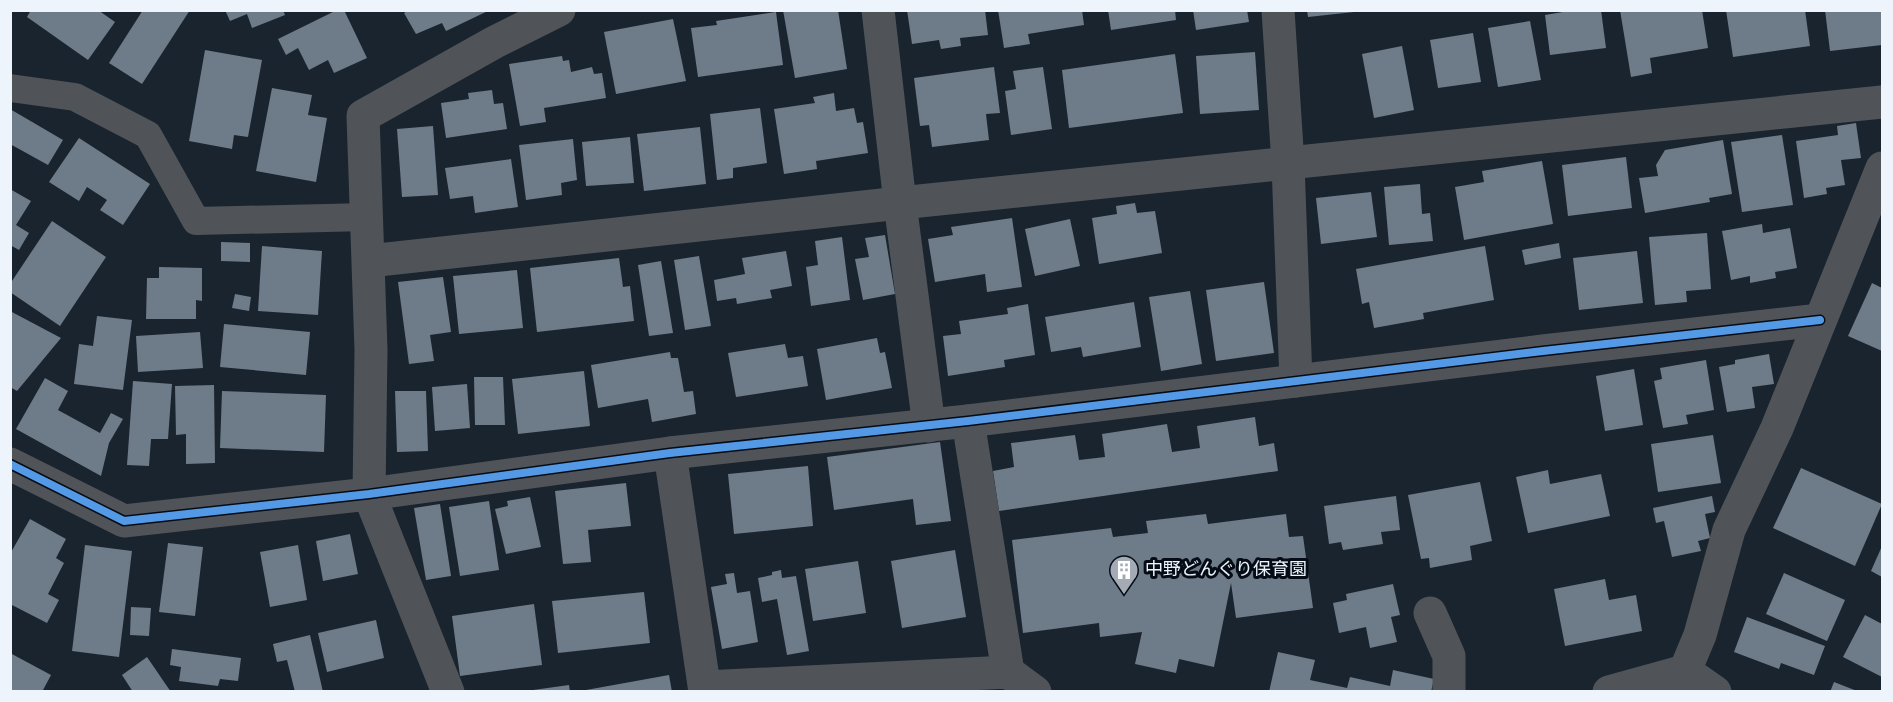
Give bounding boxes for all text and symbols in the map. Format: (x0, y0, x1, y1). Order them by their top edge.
building icon: 中野どんぐり保育園 (1108, 554, 1140, 596)
place label: 中野どんぐり保育園 (1145, 559, 1307, 582)

